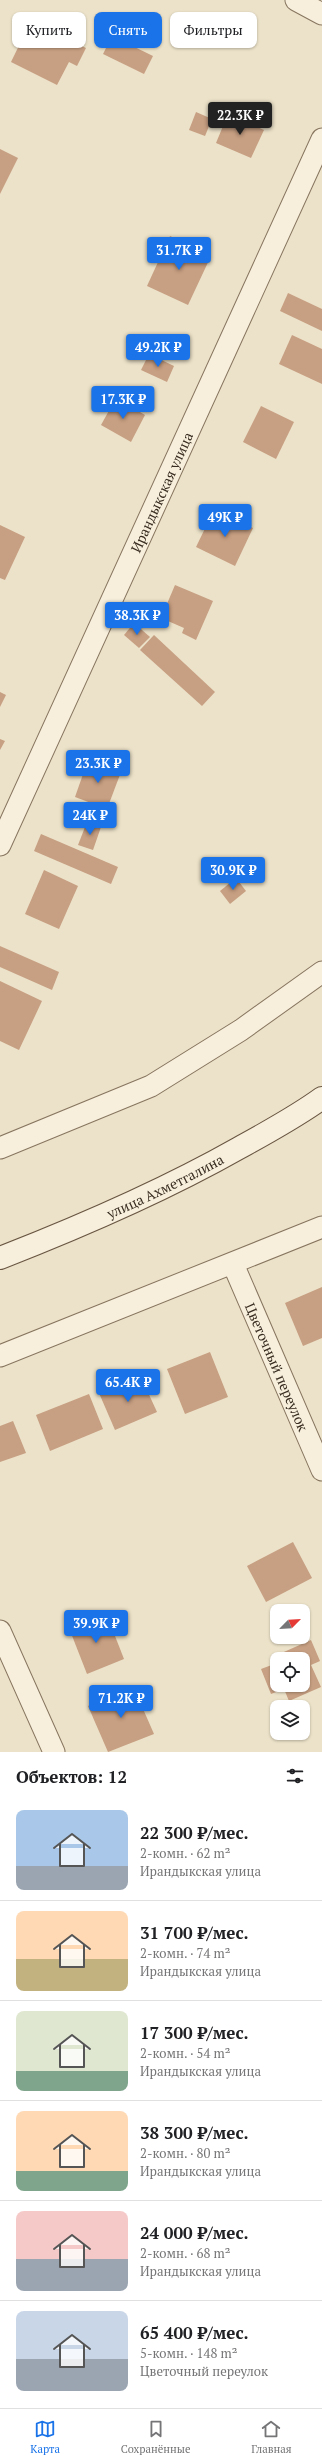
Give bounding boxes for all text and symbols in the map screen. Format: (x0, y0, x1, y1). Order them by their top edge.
chip: Купить (12, 12, 86, 48)
chip: Снять (94, 12, 162, 48)
chip: Фильтры (170, 12, 257, 48)
pin: 22.3K ₽ (203, 102, 277, 136)
text: 22.3K ₽ (217, 106, 263, 124)
pin: 31.7K ₽ (142, 237, 216, 271)
text: 31.7K ₽ (156, 241, 202, 259)
pin: 49.2K ₽ (121, 334, 195, 368)
text: 49.2K ₽ (135, 338, 181, 356)
pin: 17.3K ₽ (86, 386, 160, 420)
text: 17.3K ₽ (100, 390, 146, 408)
street label: Ирандыкская улица (125, 429, 197, 555)
pin: 49K ₽ (197, 504, 253, 538)
text: 49K ₽ (208, 508, 242, 526)
pin: 38.3K ₽ (100, 602, 174, 636)
text: 38.3K ₽ (114, 606, 160, 624)
pin: 23.3K ₽ (61, 750, 135, 784)
text: 23.3K ₽ (75, 754, 121, 772)
pin: 24K ₽ (62, 802, 118, 836)
text: 24K ₽ (73, 806, 107, 824)
pin: 30.9K ₽ (196, 857, 270, 891)
text: 30.9K ₽ (210, 861, 256, 879)
street label: улица Ахметгалина (102, 1149, 227, 1223)
street label: Цветочный переулок (241, 1300, 314, 1434)
pin: 65.4K ₽ (91, 1369, 165, 1403)
text: 65.4K ₽ (105, 1373, 151, 1391)
north arrow (270, 1604, 310, 1644)
map controls (270, 1604, 310, 1740)
pin: 39.9K ₽ (59, 1610, 133, 1644)
text: 39.9K ₽ (73, 1614, 119, 1632)
button: locate (270, 1652, 310, 1692)
pin: 71.2K ₽ (84, 1685, 158, 1719)
text: 71.2K ₽ (98, 1689, 144, 1707)
button: layers (270, 1700, 310, 1740)
text: Объектов: 12 (16, 1765, 127, 1788)
icon: filters (284, 1765, 306, 1787)
text: 22 300 ₽/мес. (140, 1821, 249, 1844)
icon: home (48, 1826, 96, 1874)
text: 2-комн. · 62 m² (140, 1844, 230, 1862)
text: Ирандыкская улица (140, 1862, 261, 1880)
text: 31 700 ₽/мес. (140, 1921, 249, 1944)
icon: home (48, 1927, 96, 1975)
text: 2-комн. · 74 m² (140, 1944, 230, 1962)
text: Ирандыкская улица (140, 1962, 261, 1980)
text: 17 300 ₽/мес. (140, 2021, 249, 2044)
icon: home (48, 2027, 96, 2075)
text: 2-комн. · 54 m² (140, 2044, 230, 2062)
text: Ирандыкская улица (140, 2062, 261, 2080)
text: 38 300 ₽/мес. (140, 2121, 249, 2144)
icon: home (48, 2127, 96, 2175)
text: 2-комн. · 80 m² (140, 2144, 230, 2162)
text: Ирандыкская улица (140, 2162, 261, 2180)
text: 24 000 ₽/мес. (140, 2221, 249, 2244)
icon: home (48, 2227, 96, 2275)
text: 2-комн. · 68 m² (140, 2244, 230, 2262)
text: Ирандыкская улица (140, 2262, 261, 2280)
text: 65 400 ₽/мес. (140, 2321, 249, 2344)
icon: home (48, 2327, 96, 2375)
text: 5-комн. · 148 m² (140, 2344, 237, 2362)
text: Цветочный переулок (140, 2362, 268, 2380)
tab: Карта (30, 2418, 60, 2456)
tab: Сохранённые (121, 2418, 191, 2456)
tab: Главная (251, 2418, 292, 2456)

